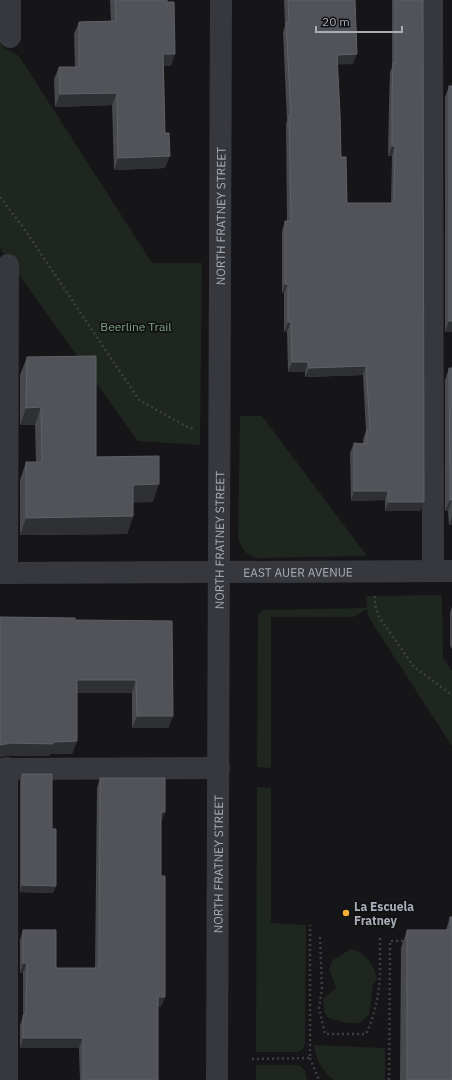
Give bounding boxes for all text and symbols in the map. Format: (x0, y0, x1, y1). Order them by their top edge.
scale bar (316, 8, 402, 34)
text: 20 m (322, 14, 350, 29)
street label: NORTH FRATNEY STREET (212, 147, 228, 285)
park label: Beerline Trail (100, 319, 172, 334)
street label: NORTH FRATNEY STREET (211, 471, 227, 609)
street label: EAST AUER AVENUE (243, 564, 353, 579)
street label: NORTH FRATNEY STREET (210, 795, 226, 933)
place label: La Escuela Fratney (354, 899, 414, 928)
marker: La Escuela Fratney (341, 908, 351, 918)

